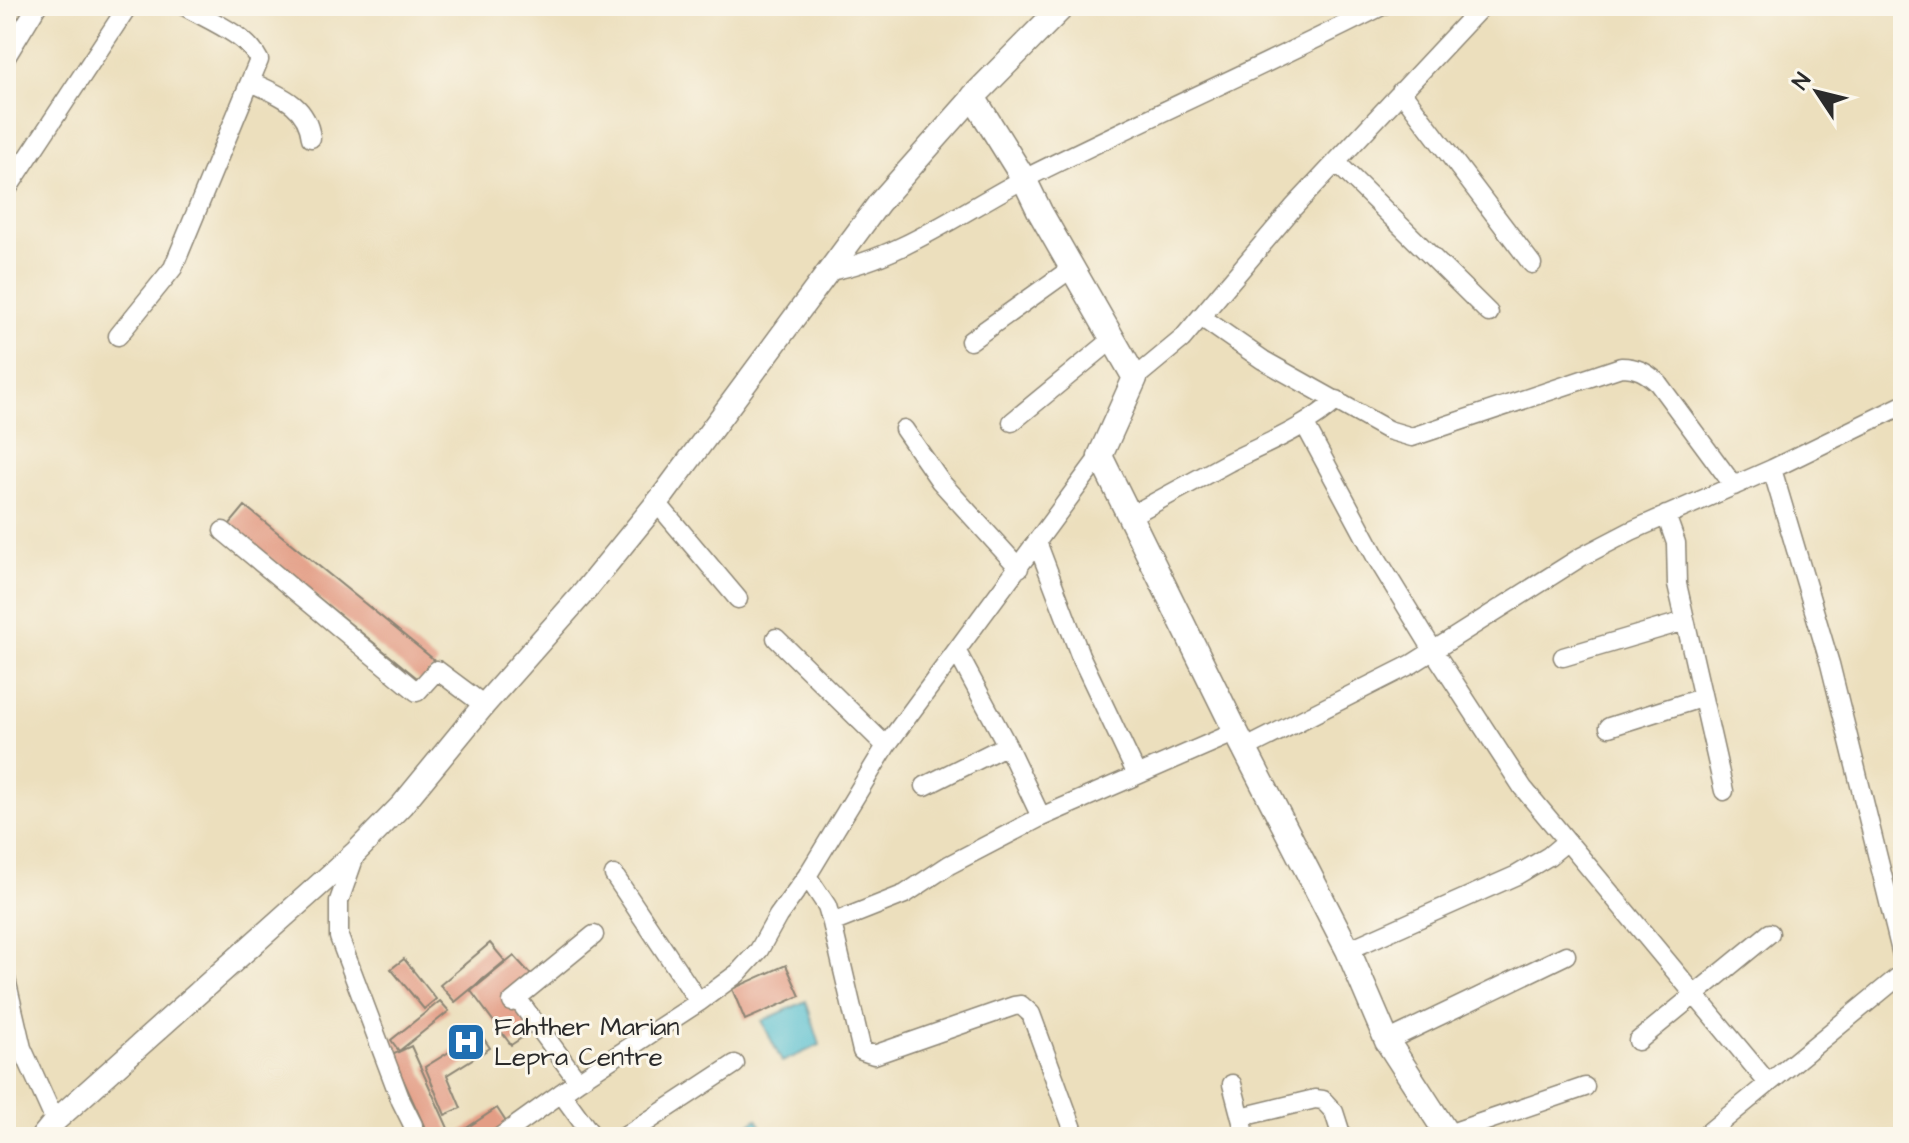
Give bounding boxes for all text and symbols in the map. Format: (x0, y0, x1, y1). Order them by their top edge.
north arrow (1777, 52, 1857, 132)
text: N (1785, 67, 1819, 96)
place label: Fahther Marian Lepra Centre (494, 1009, 680, 1075)
hospital icon: Fahther Marian Lepra Centre (445, 1021, 487, 1063)

